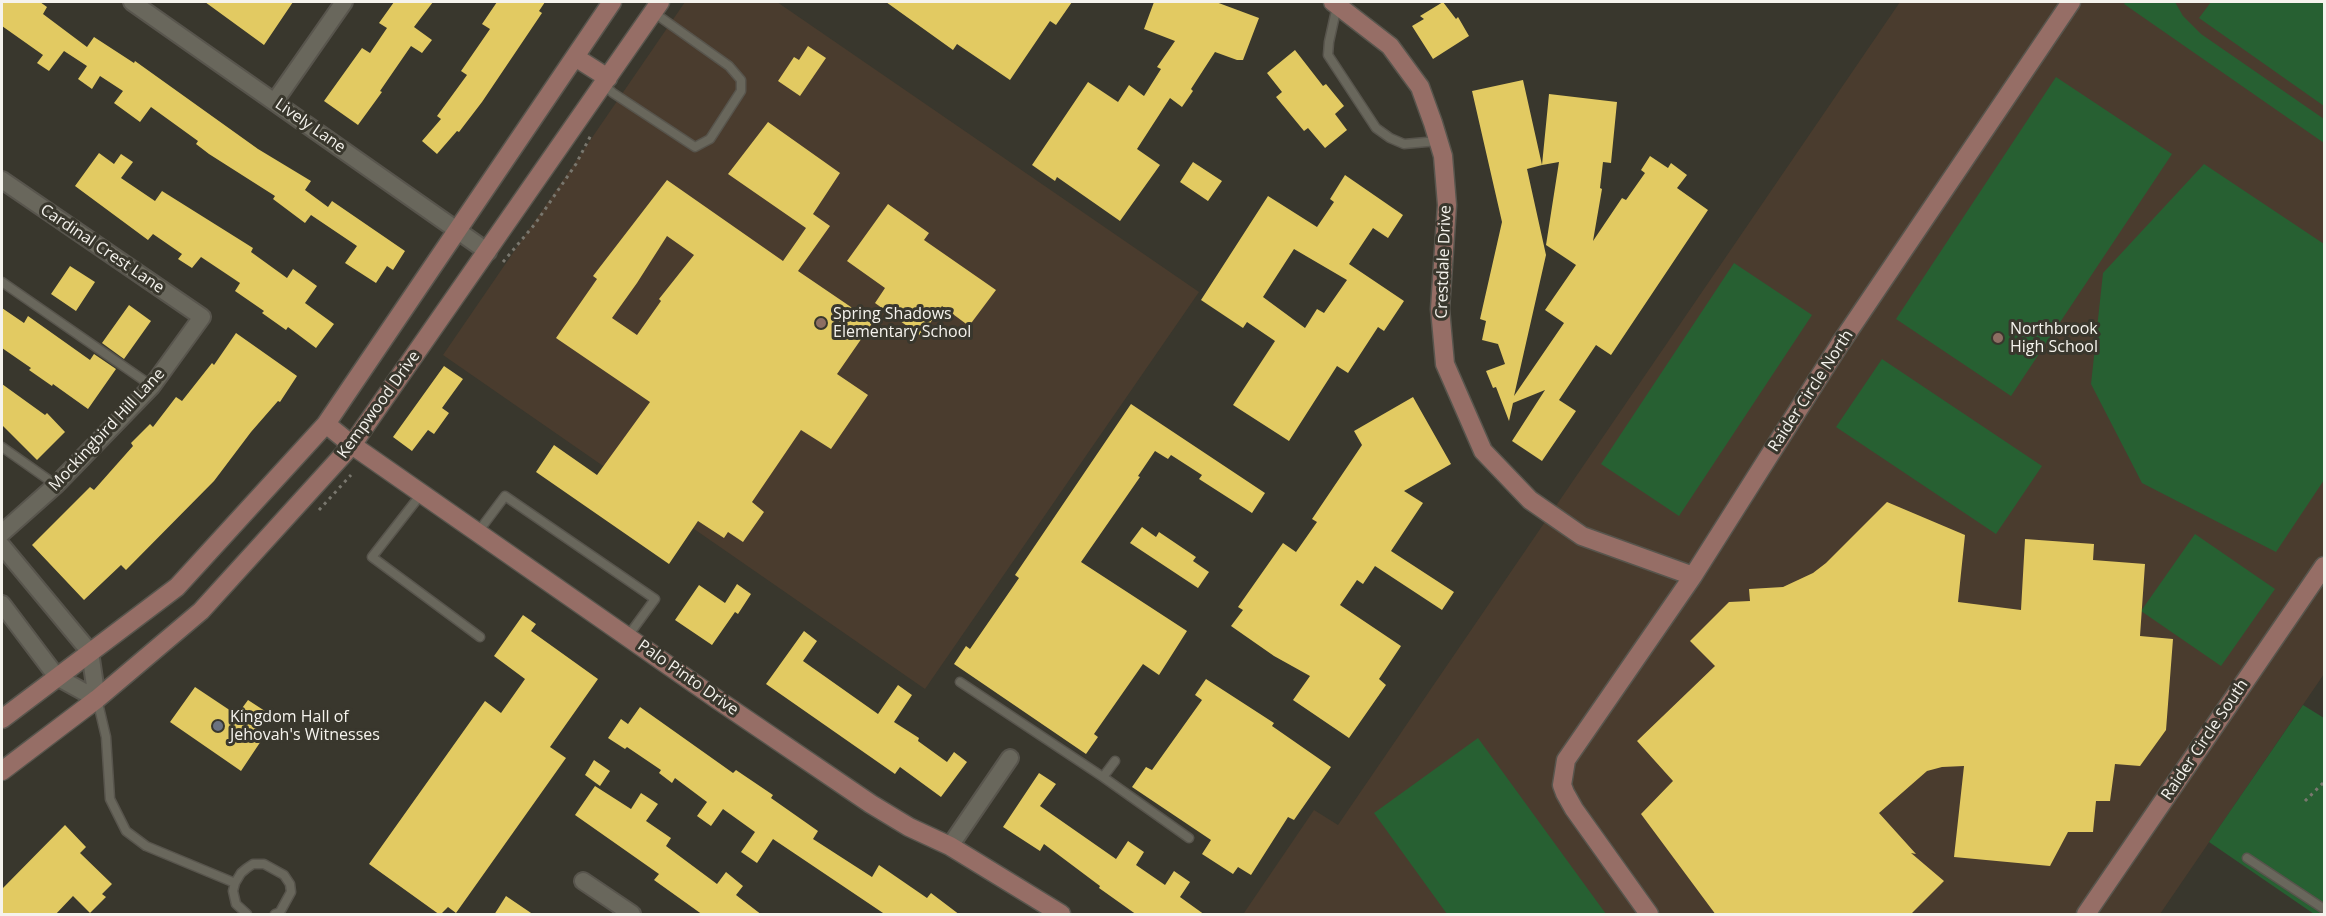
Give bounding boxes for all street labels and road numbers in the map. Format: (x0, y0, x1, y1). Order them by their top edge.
street label: Lively Lane (271, 95, 349, 157)
street label: Cardinal Crest Lane (36, 200, 168, 298)
street label: Crestdale Drive (1432, 205, 1456, 319)
street label: Raider Circle North (1764, 326, 1858, 456)
street label: Kempwood Drive (334, 348, 424, 462)
street label: Mockingbird Hill Lane (45, 365, 169, 495)
street label: Palo Pinto Drive (634, 636, 742, 720)
street label: Raider Circle South (2157, 676, 2253, 804)

